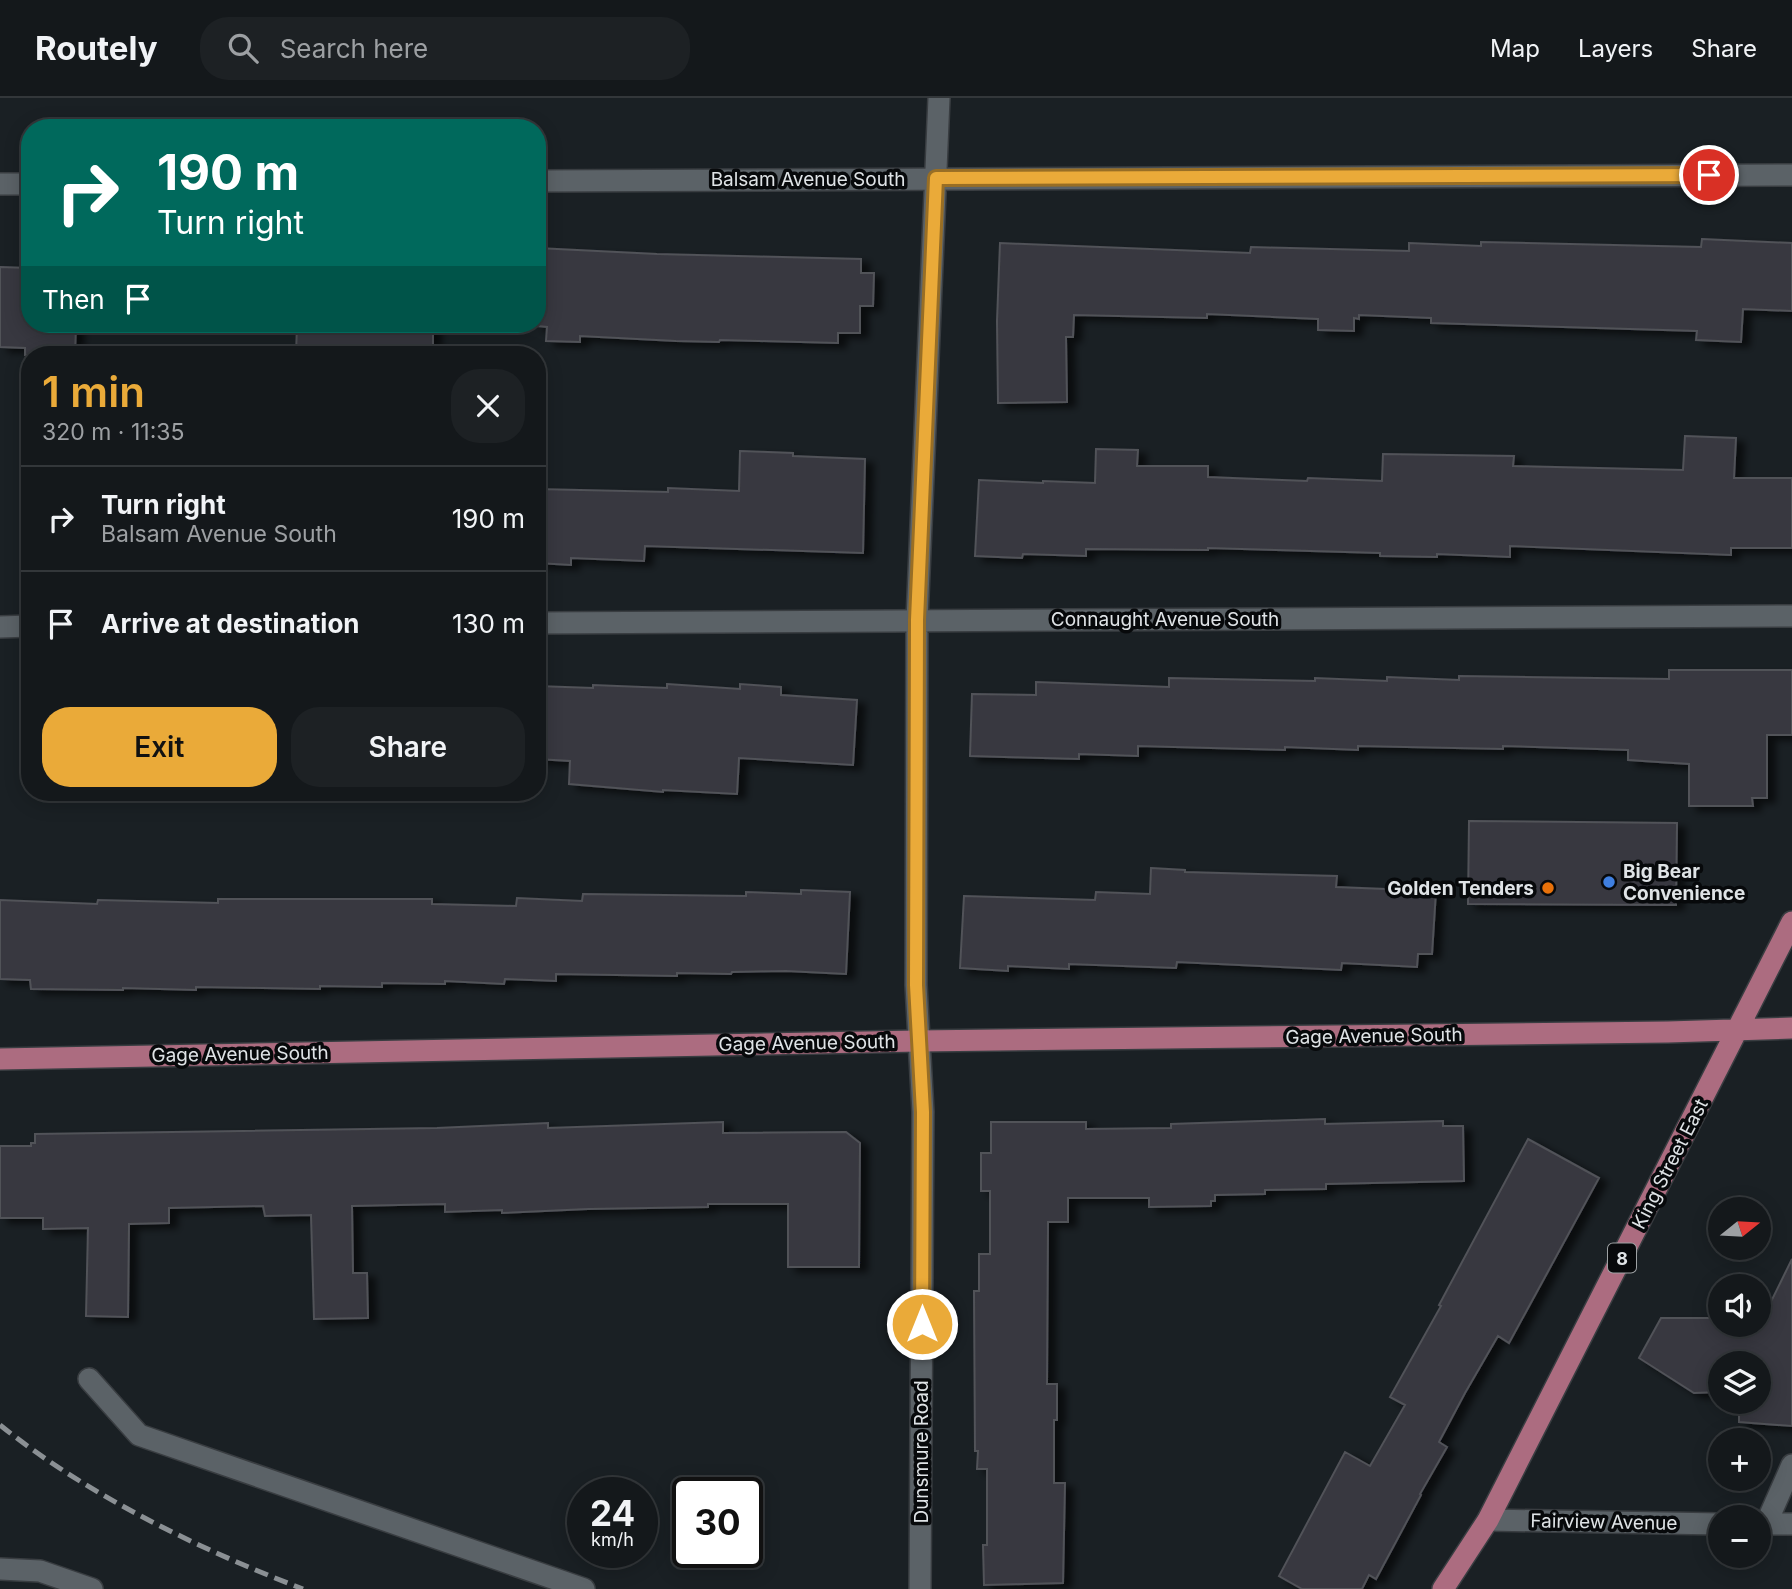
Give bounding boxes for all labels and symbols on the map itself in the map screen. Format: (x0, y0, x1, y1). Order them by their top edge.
pin (1679, 145, 1739, 205)
street label: Balsam Avenue South (711, 168, 905, 191)
street label: Connaught Avenue South (1051, 608, 1279, 631)
place label: Big Bear Convenience (1623, 860, 1745, 905)
marker: Big Bear Convenience (1601, 874, 1617, 890)
place label: Golden Tenders (1387, 877, 1534, 900)
marker: Golden Tenders (1540, 880, 1556, 896)
street label: Gage Avenue South (1285, 1023, 1463, 1049)
street label: Gage Avenue South (718, 1030, 896, 1056)
street label: Gage Avenue South (151, 1041, 329, 1067)
street label: King Street East (1627, 1095, 1713, 1233)
north arrow (1708, 1197, 1771, 1260)
road number: 8 (1608, 1244, 1636, 1273)
position arrow (885, 1287, 959, 1361)
street label: Dunsmure Road (910, 1380, 933, 1524)
speed limit sign: 30 (672, 1477, 763, 1568)
street label: Fairview Avenue (1530, 1509, 1678, 1535)

